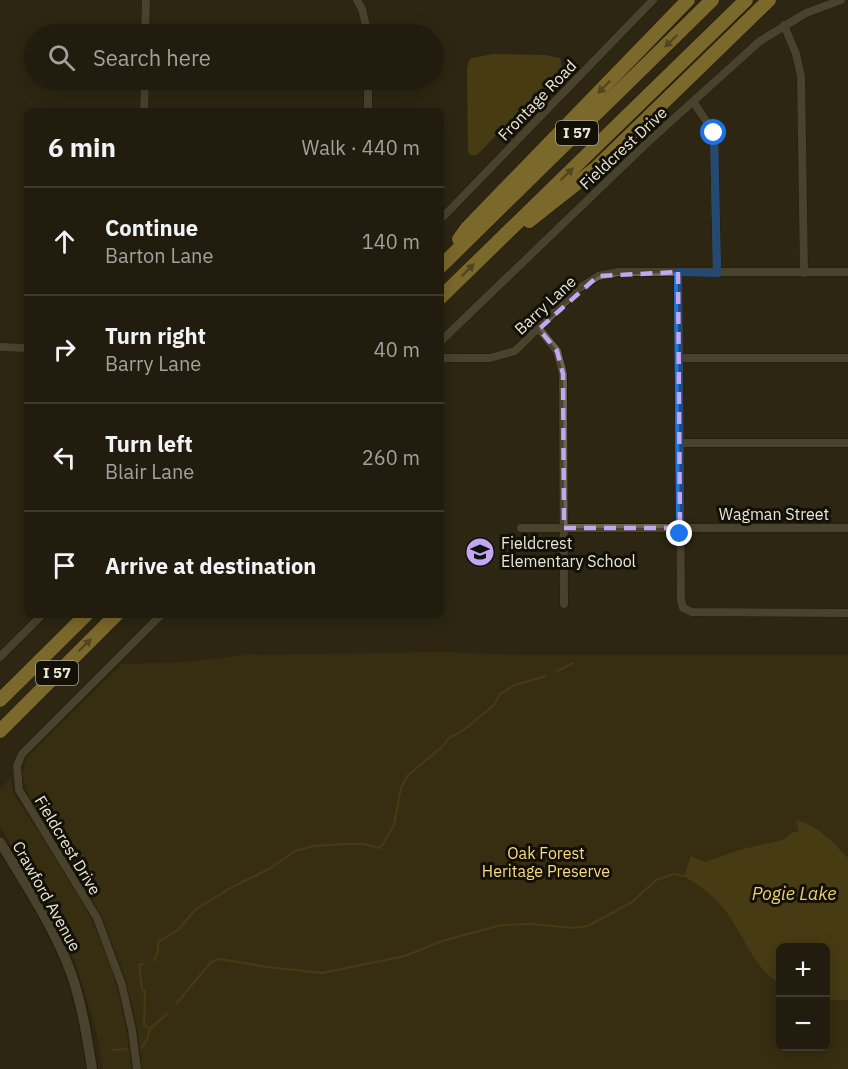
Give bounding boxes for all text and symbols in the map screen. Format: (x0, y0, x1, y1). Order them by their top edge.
search box (24, 24, 444, 90)
one-way arrow (663, 34, 678, 48)
icon: search (45, 41, 78, 74)
text: Search here (93, 43, 211, 72)
street label: Frontage Road (494, 56, 580, 144)
one-way arrow (597, 80, 611, 94)
street label: Fieldcrest Drive (575, 102, 671, 194)
route start (700, 119, 726, 145)
road number: I 57 (556, 121, 598, 145)
text: 6 min (48, 130, 116, 164)
text: Walk · 440 m (302, 134, 420, 161)
one-way arrow (560, 167, 574, 181)
text: Continue (105, 213, 198, 242)
icon: ahead (48, 225, 81, 258)
text: 140 m (362, 228, 420, 255)
text: Barton Lane (105, 242, 213, 269)
one-way arrow (460, 263, 475, 277)
street label: Barry Lane (510, 271, 580, 339)
text: Turn right (105, 321, 206, 350)
icon: right (48, 333, 81, 366)
text: 40 m (374, 336, 420, 363)
text: Barry Lane (105, 350, 201, 377)
text: Turn left (105, 429, 193, 458)
icon: left (48, 441, 81, 474)
text: 260 m (362, 444, 420, 471)
text: Blair Lane (105, 458, 194, 485)
street label: Wagman Street (719, 504, 829, 524)
route end (666, 520, 692, 546)
place label: Fieldcrest Elementary School (501, 533, 636, 571)
school or university icon: Fieldcrest Elementary School (464, 536, 496, 568)
icon: arrive (48, 549, 81, 582)
text: Arrive at destination (105, 551, 316, 580)
one-way arrow (78, 638, 93, 652)
road number: I 57 (36, 661, 78, 685)
street label: Fieldcrest Drive (31, 792, 106, 898)
street label: Crawford Avenue (8, 837, 86, 955)
park label: Oak Forest Heritage Preserve (482, 843, 610, 881)
water label: Pogie Lake (752, 882, 836, 905)
map controls (776, 943, 830, 1051)
button: + (776, 943, 830, 997)
button: − (776, 997, 830, 1051)

